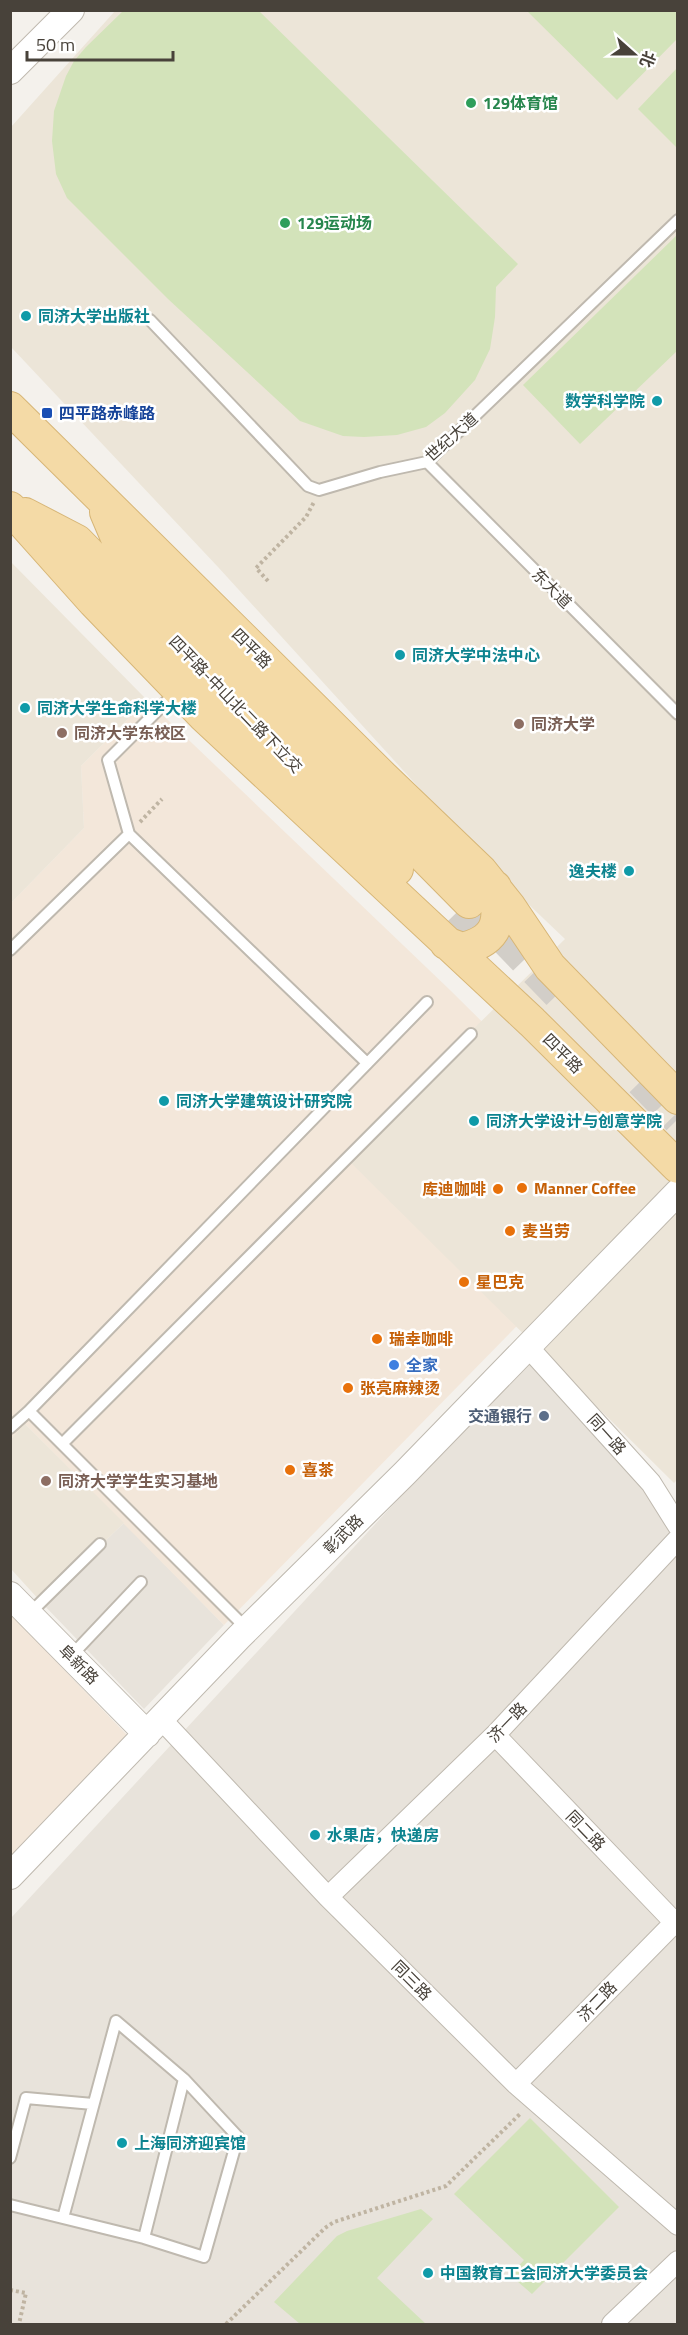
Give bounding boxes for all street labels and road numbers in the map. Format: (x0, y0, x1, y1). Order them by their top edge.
street label: 世纪大道 (419, 407, 483, 467)
street label: 东大道 (527, 563, 577, 613)
street label: 四平路 (227, 623, 277, 673)
street label: 四平路-中山北二路下立交 (164, 630, 308, 778)
street label: 四平路 (538, 1028, 588, 1078)
street label: 同一路 (582, 1408, 632, 1460)
street label: 彰武路 (318, 1509, 368, 1559)
street label: 阜新路 (54, 1639, 104, 1689)
street label: 济一路 (482, 1696, 532, 1748)
street label: 同二路 (561, 1804, 611, 1856)
street label: 同三路 (387, 1955, 437, 2005)
street label: 济二路 (572, 1975, 622, 2027)

